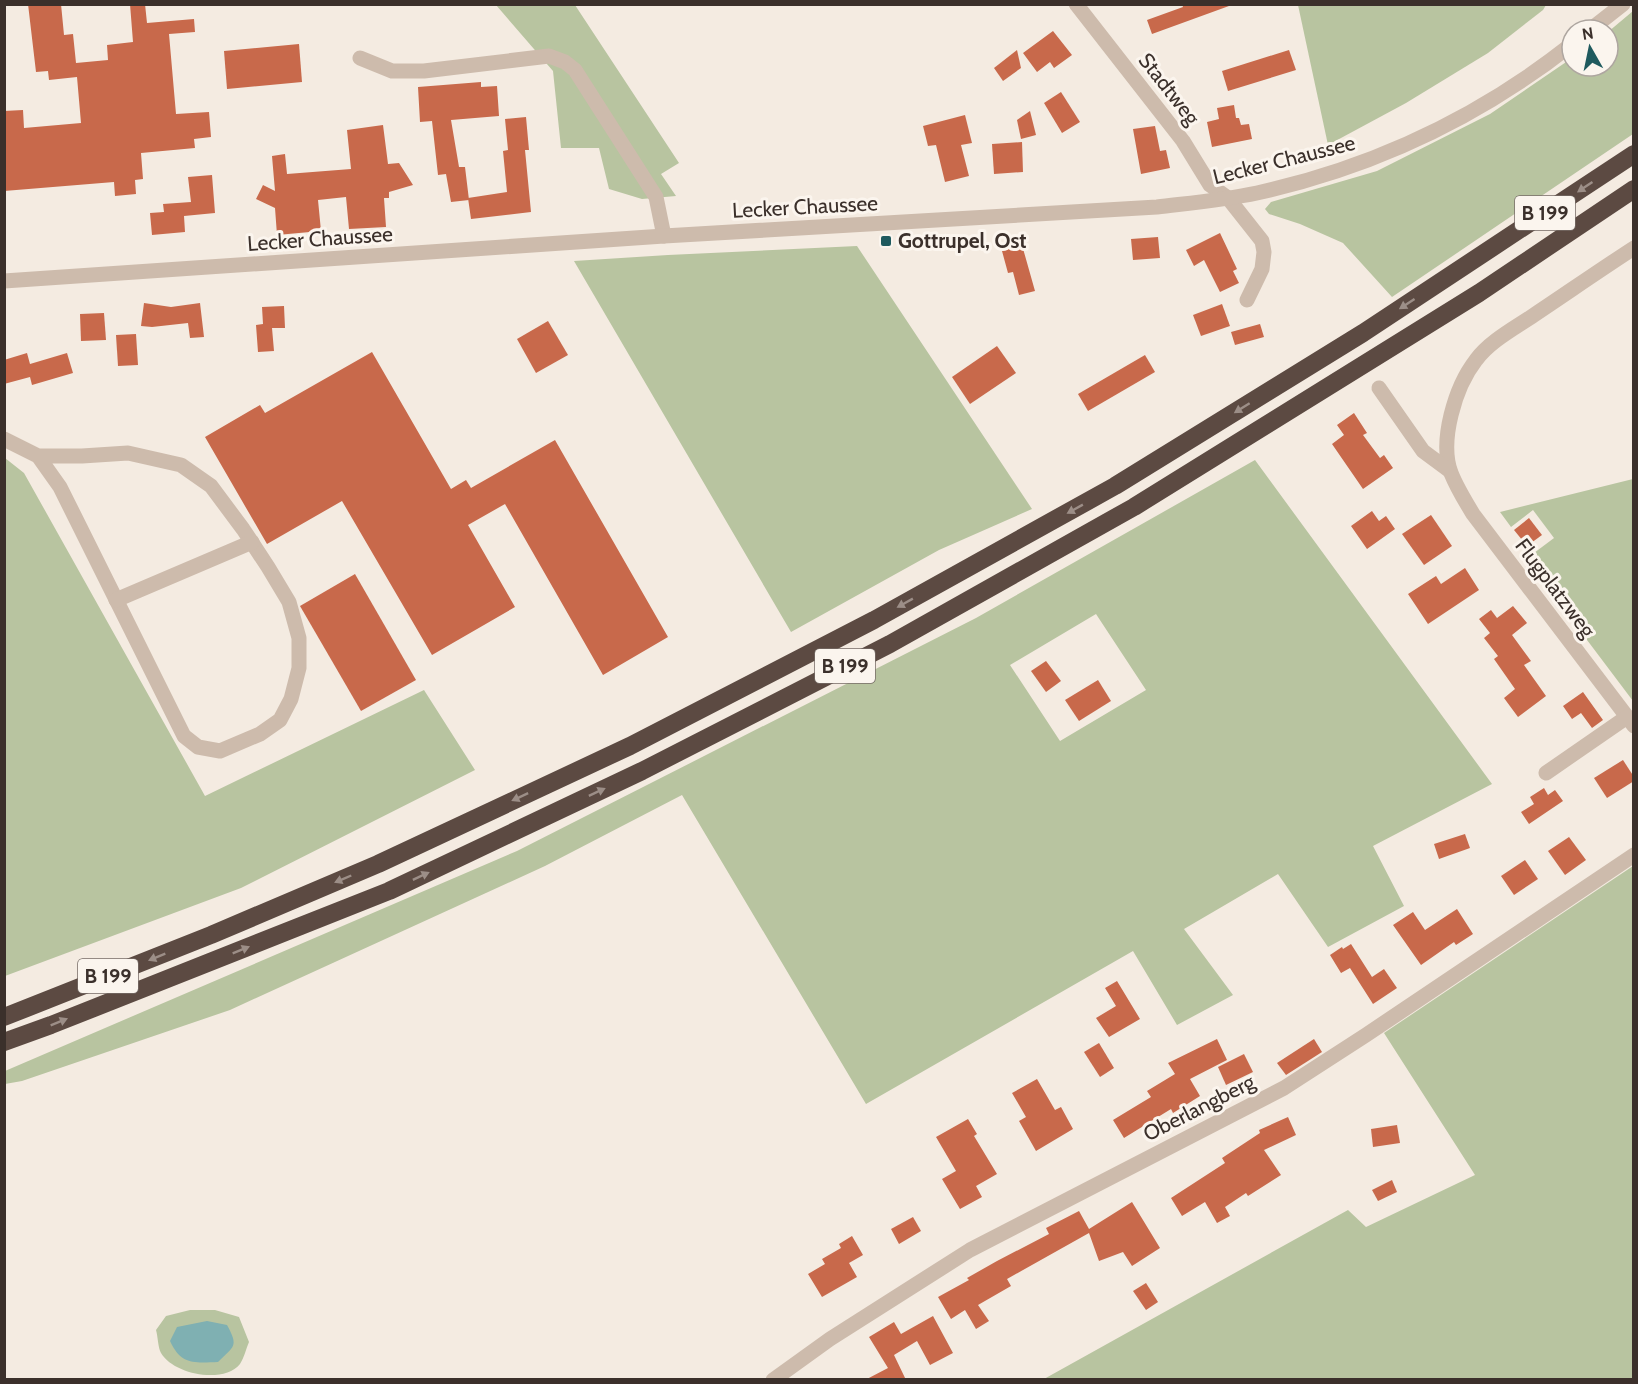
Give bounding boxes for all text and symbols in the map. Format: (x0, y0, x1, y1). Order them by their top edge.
north arrow (1560, 18, 1620, 78)
text: N (1581, 23, 1595, 44)
street label: Stadtweg (1134, 48, 1205, 130)
street label: Lecker Chaussee (1210, 130, 1358, 189)
one-way arrow (1577, 181, 1593, 192)
street label: Lecker Chaussee (731, 190, 879, 223)
road number: B 199 (1515, 196, 1575, 230)
street label: Lecker Chaussee (246, 221, 394, 256)
place label: Gottrupel, Ost (898, 228, 1027, 253)
marker: Gottrupel, Ost (879, 234, 893, 248)
one-way arrow (1399, 298, 1415, 309)
one-way arrow (1234, 402, 1250, 413)
one-way arrow (1067, 503, 1083, 514)
street label: Flugplatzweg (1510, 533, 1601, 642)
one-way arrow (896, 598, 913, 608)
road number: B 199 (815, 649, 875, 683)
one-way arrow (589, 788, 606, 797)
one-way arrow (512, 793, 529, 802)
one-way arrow (412, 871, 429, 880)
one-way arrow (334, 875, 352, 884)
one-way arrow (232, 945, 250, 955)
one-way arrow (148, 953, 166, 962)
road number: B 199 (78, 959, 138, 993)
one-way arrow (51, 1017, 69, 1027)
street label: Oberlangberg (1139, 1069, 1259, 1146)

